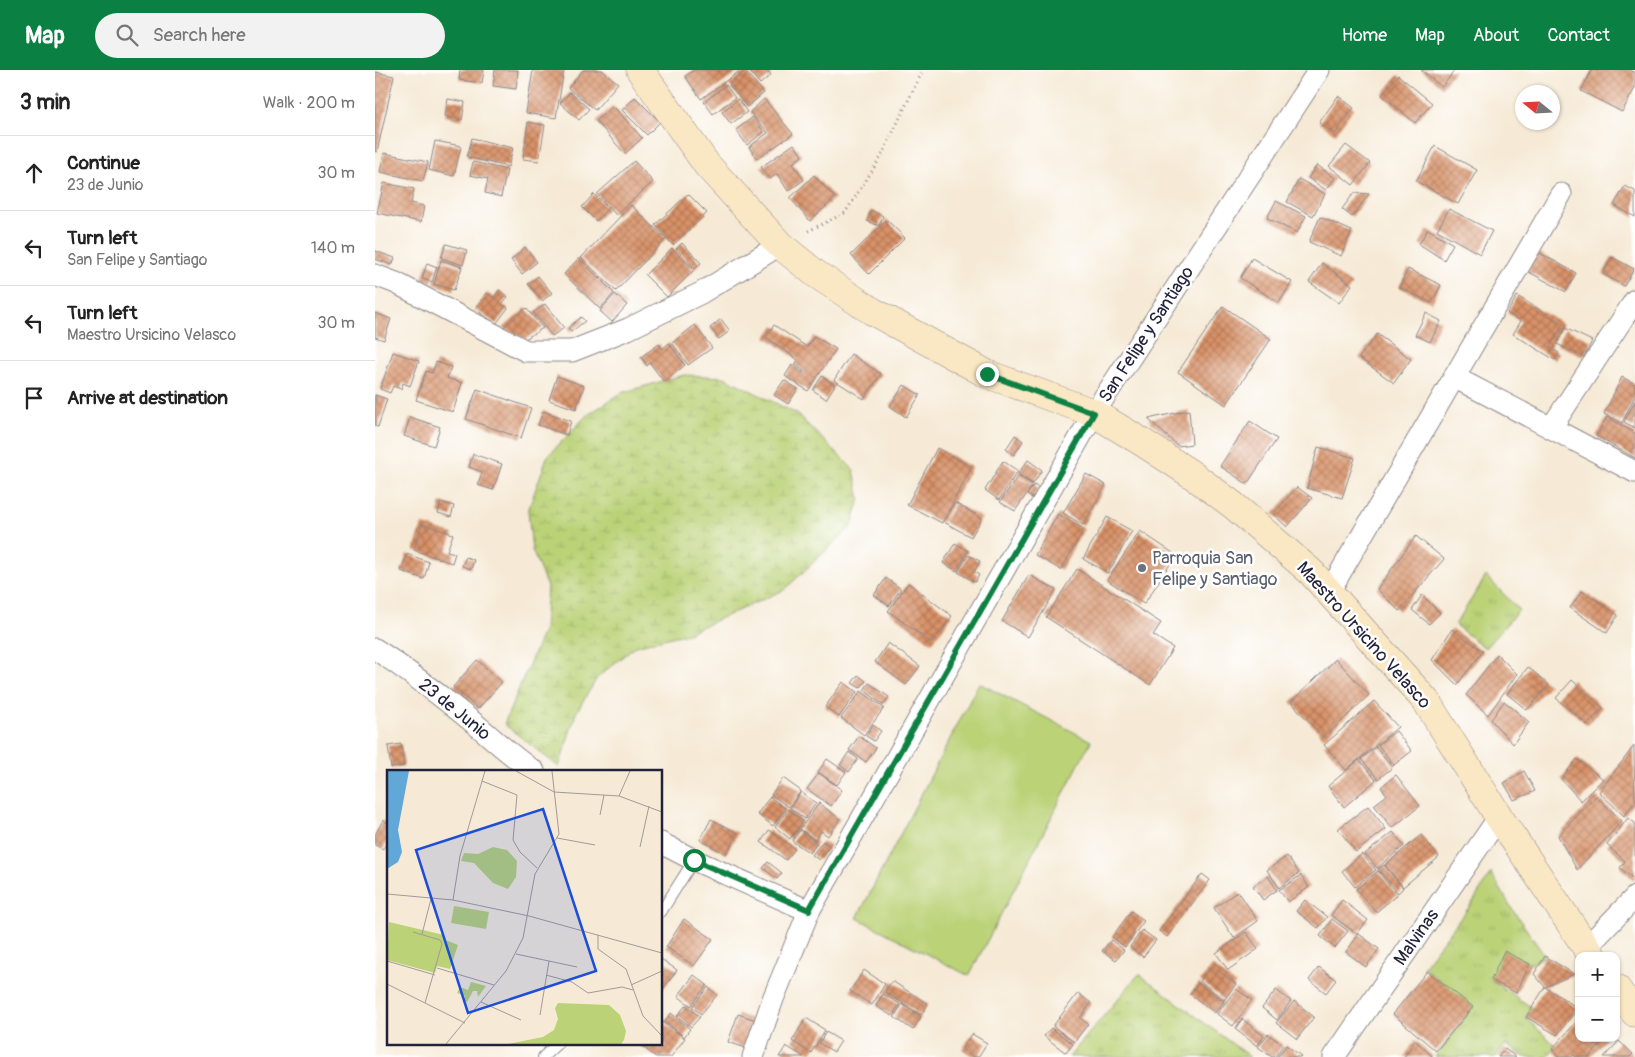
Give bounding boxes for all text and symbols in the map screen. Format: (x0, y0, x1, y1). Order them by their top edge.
search box (95, 13, 445, 58)
text: Map (25, 21, 65, 50)
icon: search (113, 21, 141, 49)
text: Search here (153, 23, 246, 47)
text: Home (1342, 24, 1387, 47)
text: Map (1415, 24, 1445, 47)
text: About (1473, 24, 1519, 47)
text: Contact (1547, 24, 1610, 47)
north arrow (1515, 85, 1560, 130)
text: 3 min (20, 89, 70, 116)
text: Walk · 200 m (263, 93, 355, 113)
text: Continue (67, 151, 140, 175)
icon: ahead (20, 159, 48, 187)
text: 30 m (317, 163, 355, 183)
text: 23 de Junio (67, 175, 143, 195)
text: Turn left (67, 226, 137, 250)
icon: left (20, 234, 48, 262)
text: 140 m (311, 238, 355, 258)
text: San Felipe y Santiago (67, 250, 207, 270)
street label: San Felipe y Santiago (1094, 262, 1199, 407)
text: Turn left (67, 301, 137, 325)
icon: left (20, 309, 48, 337)
text: 30 m (317, 313, 355, 333)
text: Maestro Ursicino Velasco (67, 325, 236, 345)
route end (976, 363, 999, 386)
icon: arrive (20, 384, 48, 412)
text: Arrive at destination (67, 386, 228, 410)
place label: Parroquia San Felipe y Santiago (1152, 547, 1278, 591)
street label: Maestro Ursicino Velasco (1291, 557, 1436, 714)
marker: Parroquia San Felipe y Santiago (1136, 562, 1148, 574)
street label: 23 de Junio (414, 673, 496, 746)
inset map (387, 770, 663, 1044)
route start (683, 849, 706, 872)
street label: Malvinas (1389, 905, 1444, 970)
map controls (1575, 952, 1620, 1042)
button: + (1575, 952, 1620, 997)
button: − (1575, 997, 1620, 1042)

